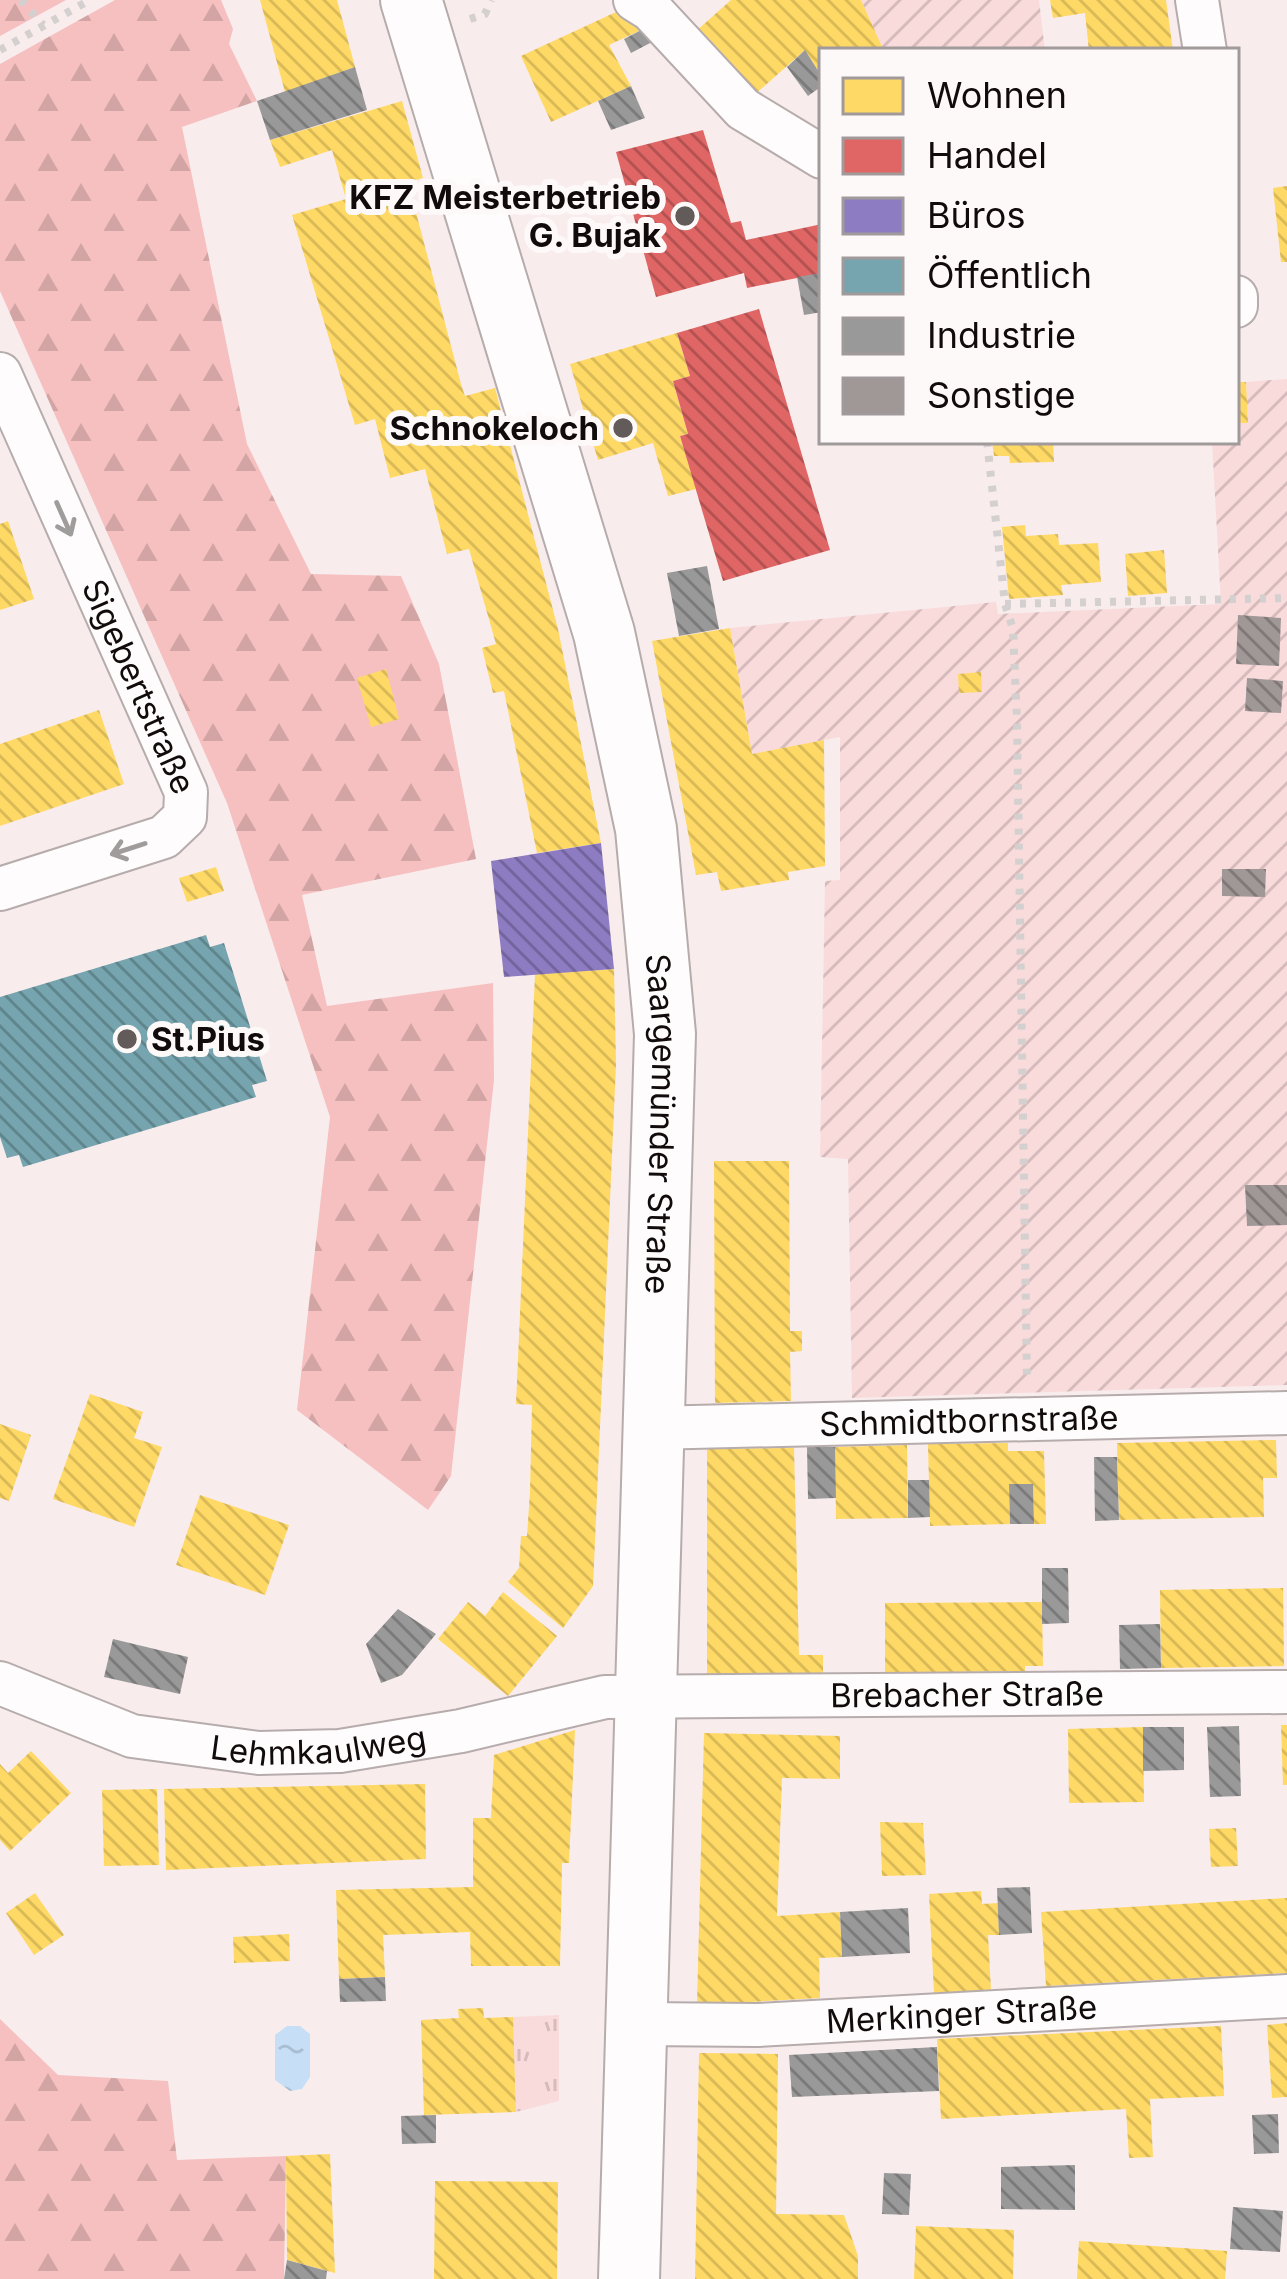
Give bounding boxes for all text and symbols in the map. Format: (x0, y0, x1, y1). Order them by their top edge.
legend (819, 48, 1239, 444)
text: Wohnen (927, 73, 1067, 117)
text: Handel (927, 133, 1047, 177)
place label: KFZ Meisterbetrieb G. Bujak (349, 177, 661, 255)
text: Büros (927, 193, 1025, 237)
marker: KFZ Meisterbetrieb G. Bujak (672, 203, 698, 229)
text: Öffentlich (927, 253, 1092, 297)
text: Industrie (927, 313, 1076, 357)
text: Sonstige (927, 373, 1076, 417)
place label: Schnokeloch (389, 408, 599, 448)
marker: Schnokeloch (610, 415, 636, 441)
one-way arrow (55, 500, 77, 536)
street label: Sigebertstraße (74, 573, 204, 800)
one-way arrow (110, 839, 148, 861)
street label: Saargemünder Straße (637, 952, 686, 1295)
place label: St.Pius (151, 1019, 265, 1059)
marker: St.Pius (114, 1026, 140, 1052)
street label: Schmidtbornstraße (819, 1397, 1119, 1444)
street label: Brebacher Straße (830, 1673, 1104, 1715)
street label: Lehmkaulweg (208, 1717, 429, 1774)
street label: Merkinger Straße (825, 1986, 1098, 2041)

